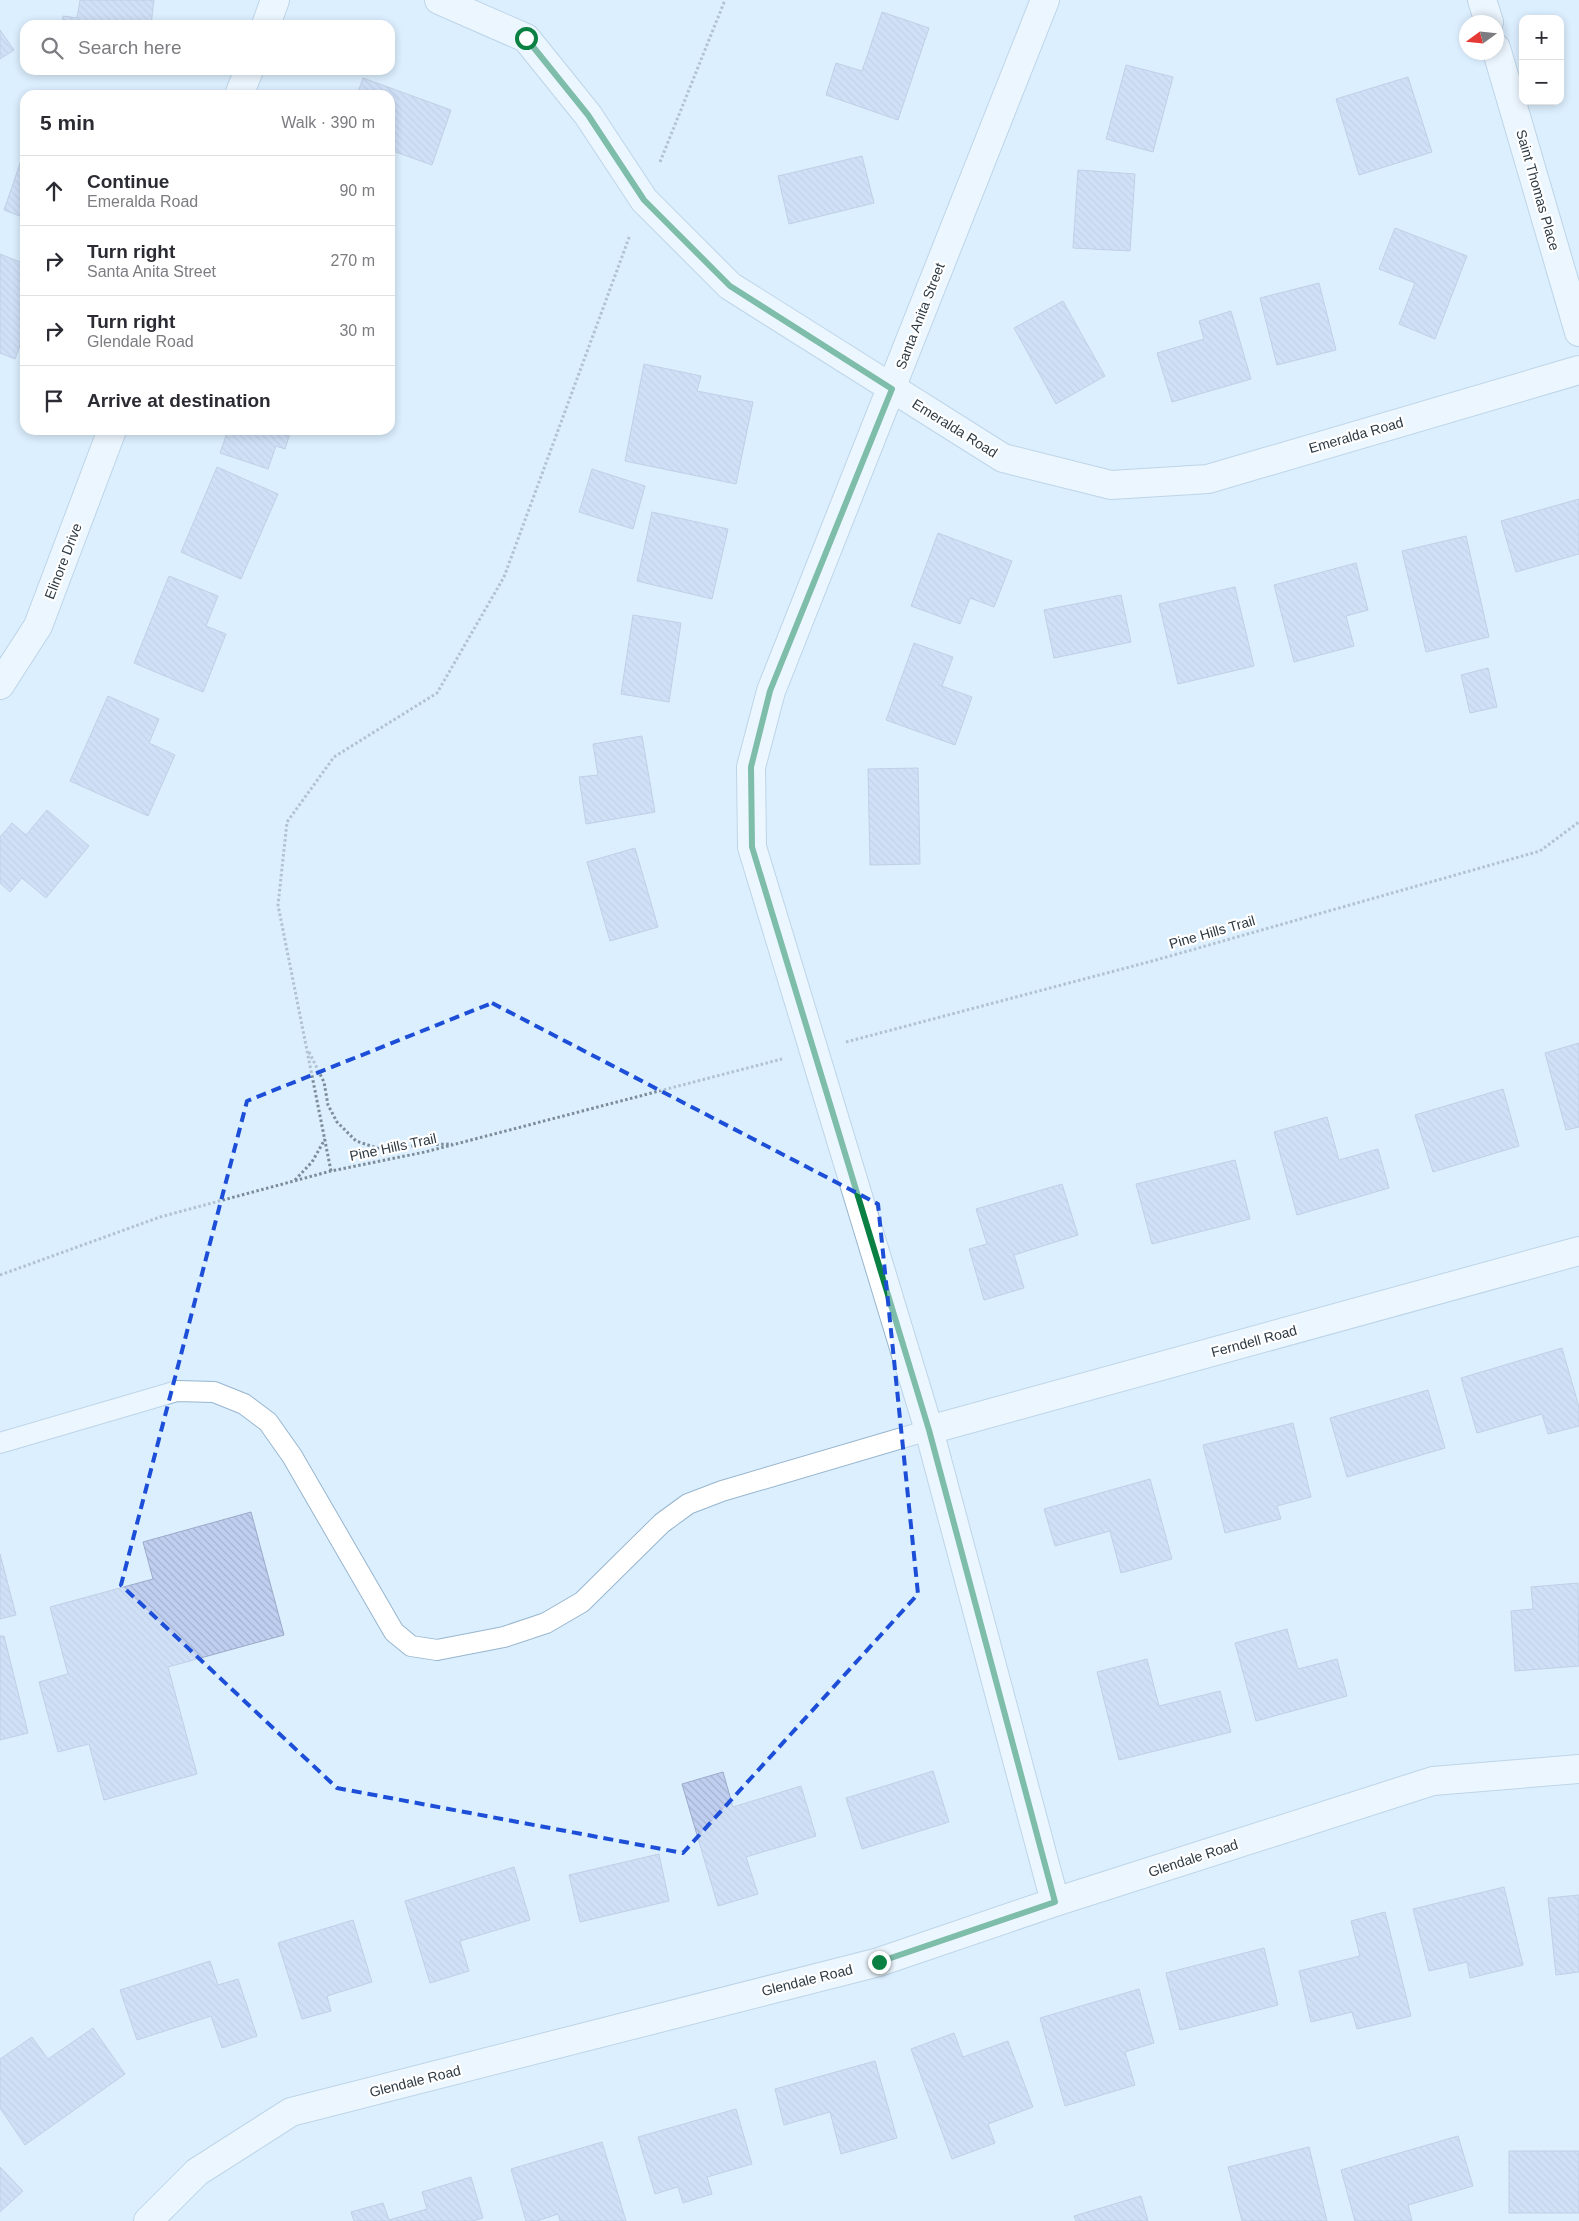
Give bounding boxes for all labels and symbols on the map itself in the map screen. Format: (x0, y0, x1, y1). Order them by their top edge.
north arrow (1459, 15, 1504, 60)
route start (515, 27, 538, 50)
street label: Saint Thomas Place (1513, 128, 1563, 253)
street label: Santa Anita Street (892, 260, 948, 372)
street label: Emeralda Road (910, 395, 1000, 461)
street label: Emeralda Road (1307, 414, 1405, 456)
street label: Elinore Drive (41, 521, 85, 601)
street label: Pine Hills Trail (1167, 912, 1257, 952)
street label: Pine Hills Trail (348, 1130, 438, 1164)
street label: Ferndell Road (1209, 1322, 1299, 1360)
street label: Glendale Road (1146, 1836, 1240, 1880)
route end (868, 1951, 891, 1974)
street label: Glendale Road (760, 1961, 854, 1999)
street label: Glendale Road (368, 2062, 462, 2100)

